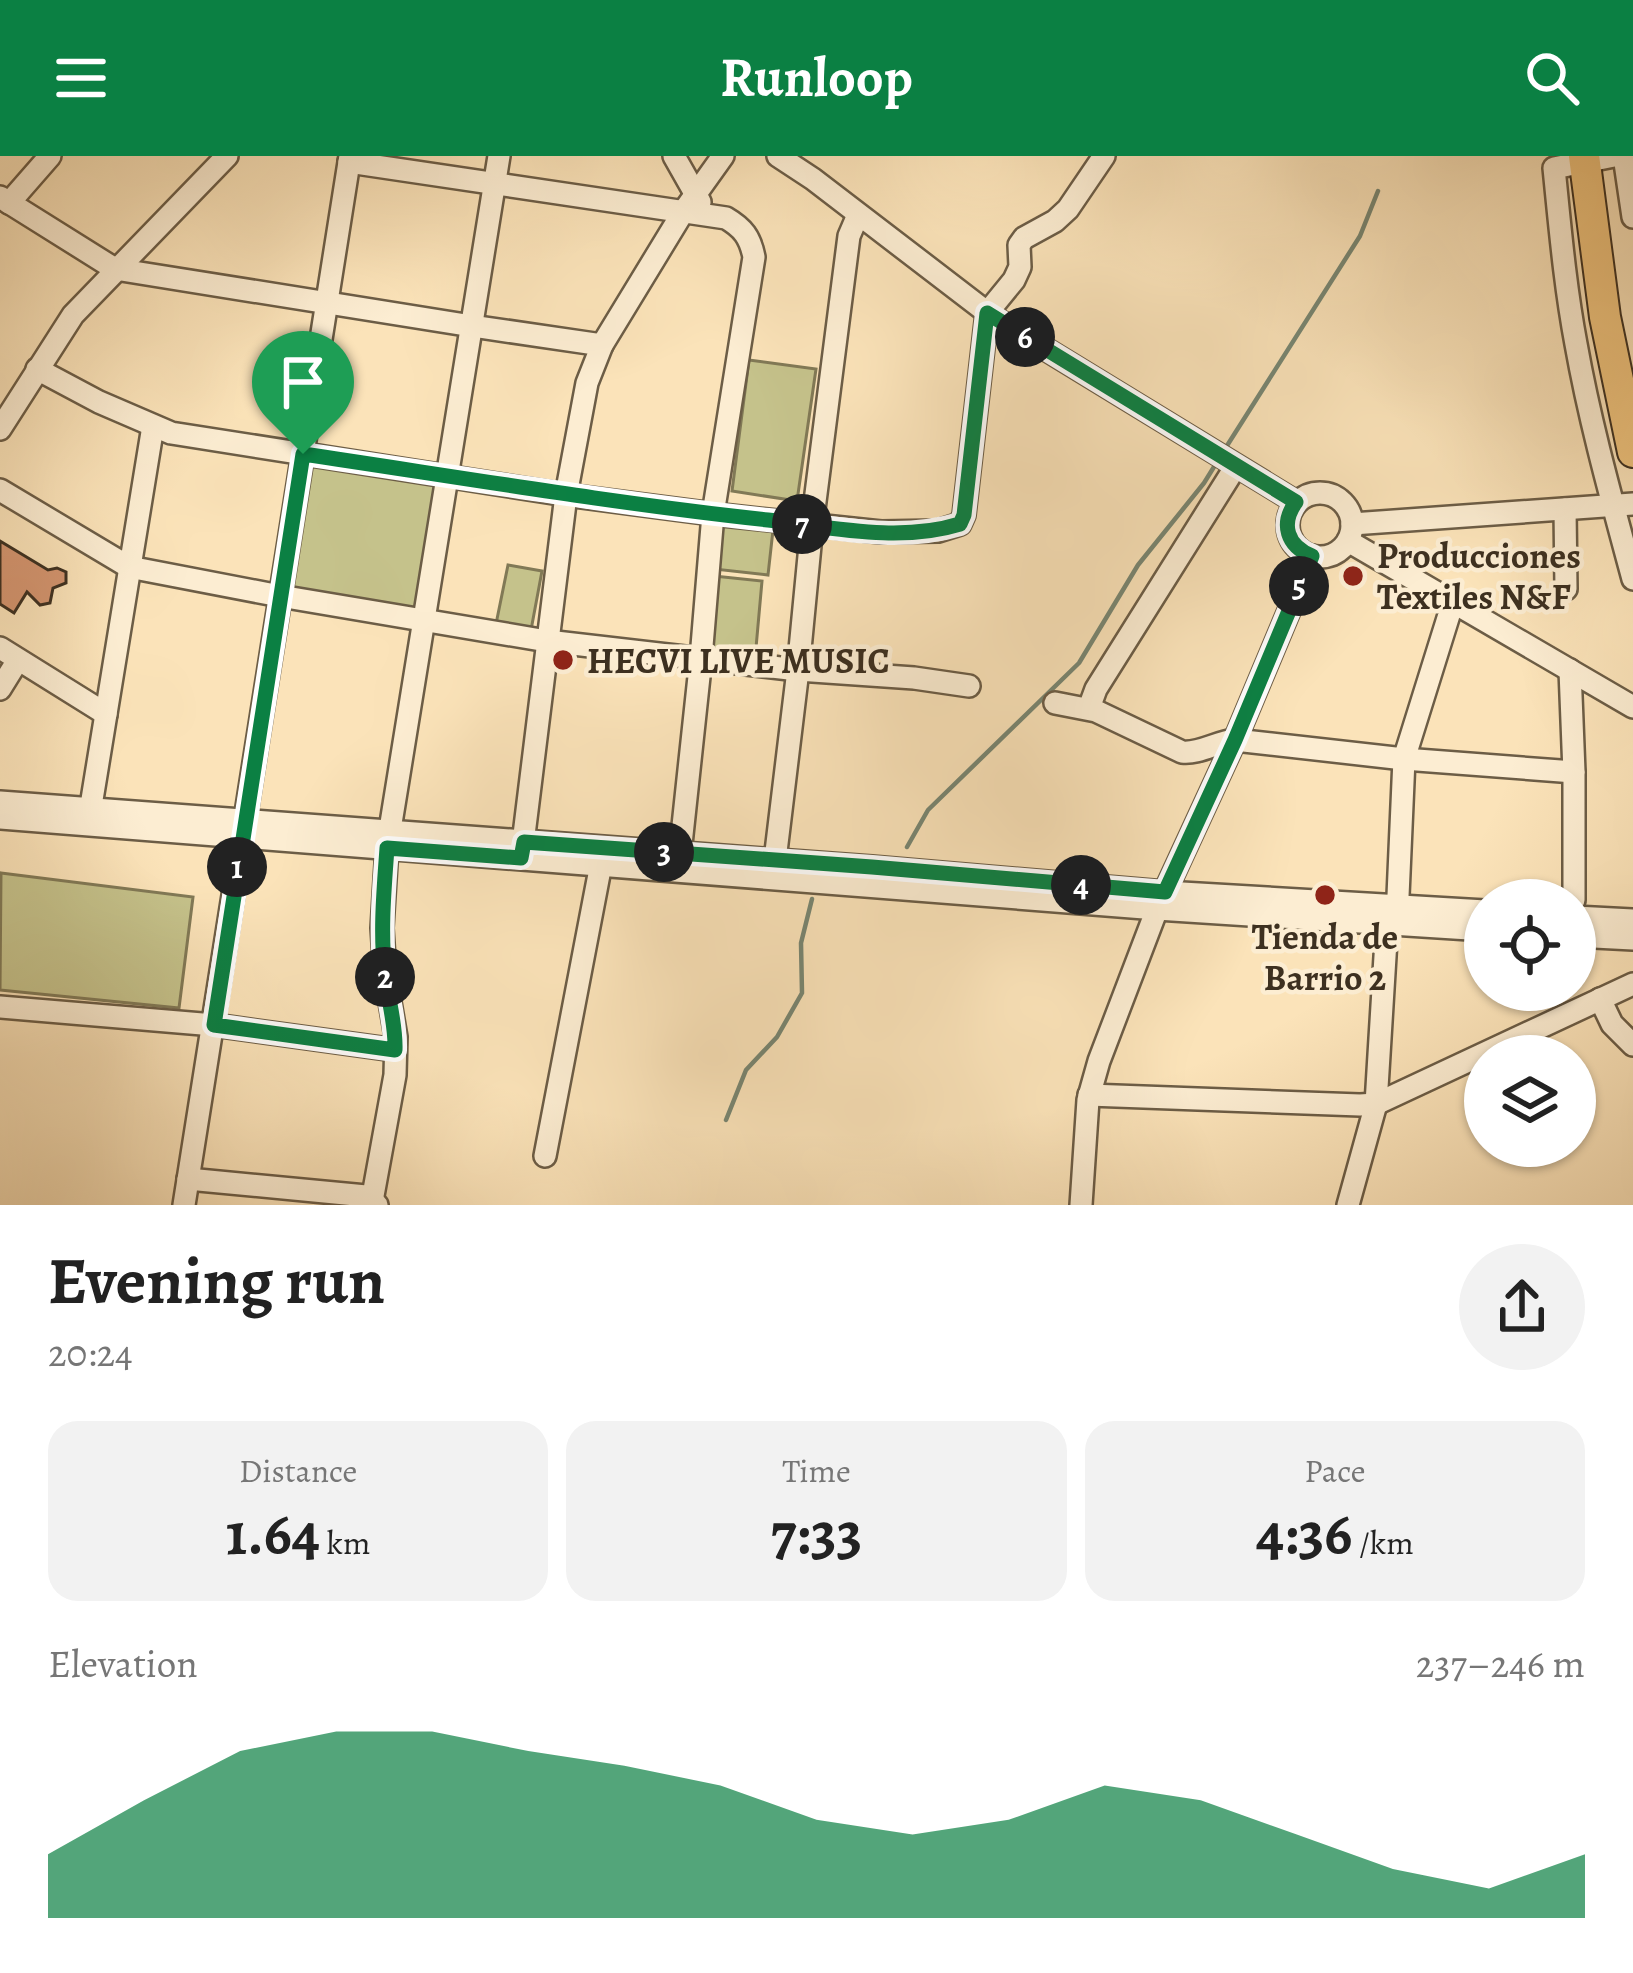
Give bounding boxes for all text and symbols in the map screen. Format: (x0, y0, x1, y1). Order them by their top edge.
text: Runloop (720, 41, 913, 115)
icon: menu (48, 45, 114, 111)
icon: search (1519, 45, 1585, 111)
pin: 6 (995, 307, 1055, 367)
text: 6 (1017, 314, 1033, 359)
pin (252, 331, 354, 454)
icon: arrive (270, 349, 336, 415)
pin: 7 (772, 494, 832, 554)
text: 7 (795, 501, 809, 546)
place label: Producciones Textiles N&F (1377, 531, 1581, 621)
pin: 5 (1269, 556, 1329, 616)
text: 5 (1292, 563, 1306, 608)
marker: Producciones Textiles N&F (1340, 563, 1366, 589)
place label: HECVI LIVE MUSIC (587, 636, 890, 685)
marker: HECVI LIVE MUSIC (550, 647, 576, 673)
pin: 3 (634, 822, 694, 882)
text: 3 (657, 829, 671, 874)
pin: 1 (207, 837, 267, 897)
text: 1 (231, 844, 243, 889)
pin: 4 (1051, 855, 1111, 915)
text: 4 (1073, 862, 1089, 907)
map controls (1464, 879, 1596, 1167)
button: locate (1464, 879, 1596, 1011)
marker: Tienda de Barrio 2 (1312, 882, 1338, 908)
place label: Tienda de Barrio 2 (1252, 912, 1398, 1002)
pin: 2 (355, 947, 415, 1007)
text: 2 (377, 954, 393, 999)
button: layers (1464, 1035, 1596, 1167)
text: Evening run (48, 1236, 385, 1326)
button: share (1459, 1244, 1585, 1370)
text: 20:24 (48, 1326, 133, 1379)
text: Distance (239, 1448, 357, 1493)
text: Time (782, 1448, 851, 1493)
text: Pace (1304, 1448, 1365, 1493)
text: 1.64 (226, 1493, 320, 1575)
text: 7:33 (771, 1493, 862, 1575)
text: 4:36 (1256, 1493, 1352, 1575)
text: km (320, 1520, 370, 1565)
text: /km (1352, 1520, 1414, 1565)
text: Elevation (48, 1637, 198, 1690)
text: 237–246 m (1416, 1637, 1585, 1690)

